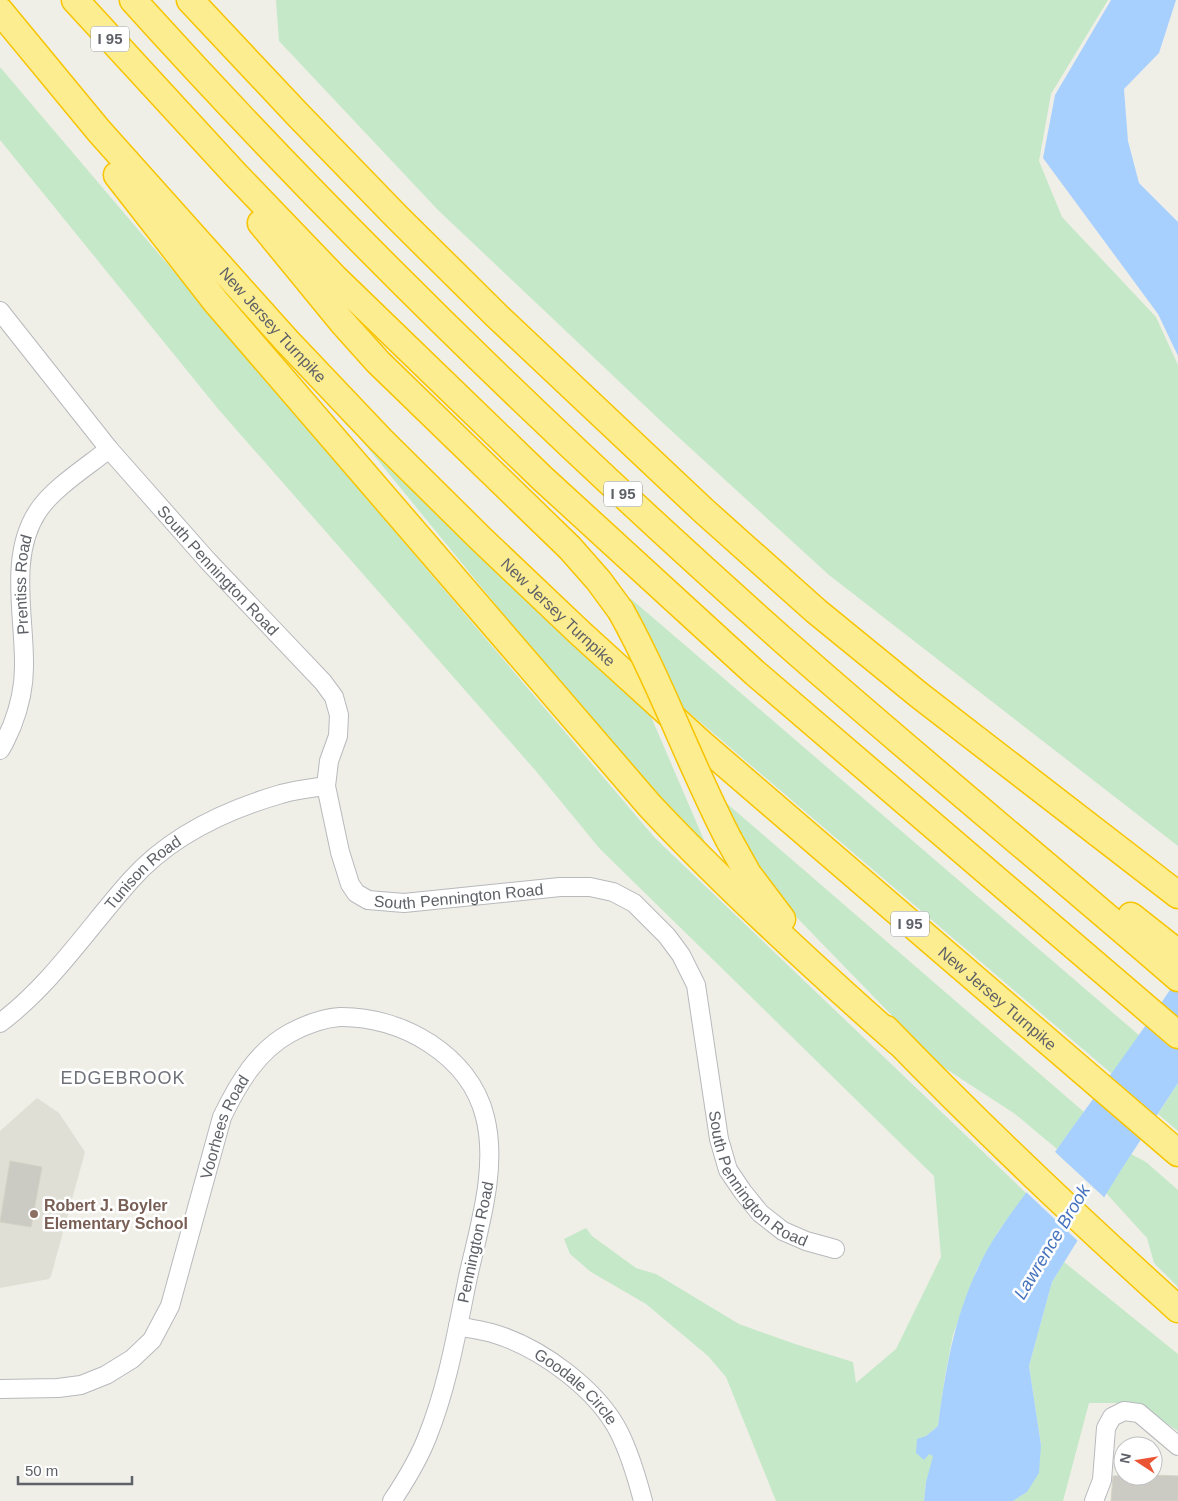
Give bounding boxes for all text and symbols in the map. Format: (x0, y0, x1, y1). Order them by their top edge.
road number: I 95 (91, 26, 129, 52)
street label: New Jersey Turnpike (216, 264, 330, 386)
road number: I 95 (604, 482, 642, 506)
street label: South Pennington Road (154, 502, 282, 639)
street label: Prentiss Road (12, 533, 35, 635)
street label: New Jersey Turnpike (498, 555, 618, 670)
street label: Tunison Road (102, 832, 184, 913)
street label: South Pennington Road (373, 881, 544, 912)
road number: I 95 (891, 912, 929, 936)
street label: New Jersey Turnpike (935, 943, 1060, 1054)
district label: EDGEBROOK (60, 1068, 186, 1088)
street label: Voorhees Road (197, 1072, 252, 1181)
street label: South Pennington Road (706, 1109, 810, 1250)
street label: Pennington Road (454, 1180, 497, 1304)
water label: Lawrence Brook (1010, 1180, 1095, 1303)
place label: Robert J. Boyler Elementary School (44, 1197, 188, 1232)
marker: Robert J. Boyler Elementary School (28, 1208, 40, 1220)
street label: Goodale Circle (532, 1345, 621, 1428)
north arrow (1113, 1436, 1163, 1486)
text: N (1116, 1452, 1134, 1465)
scale bar (18, 1454, 131, 1486)
text: 50 m (25, 1462, 58, 1479)

